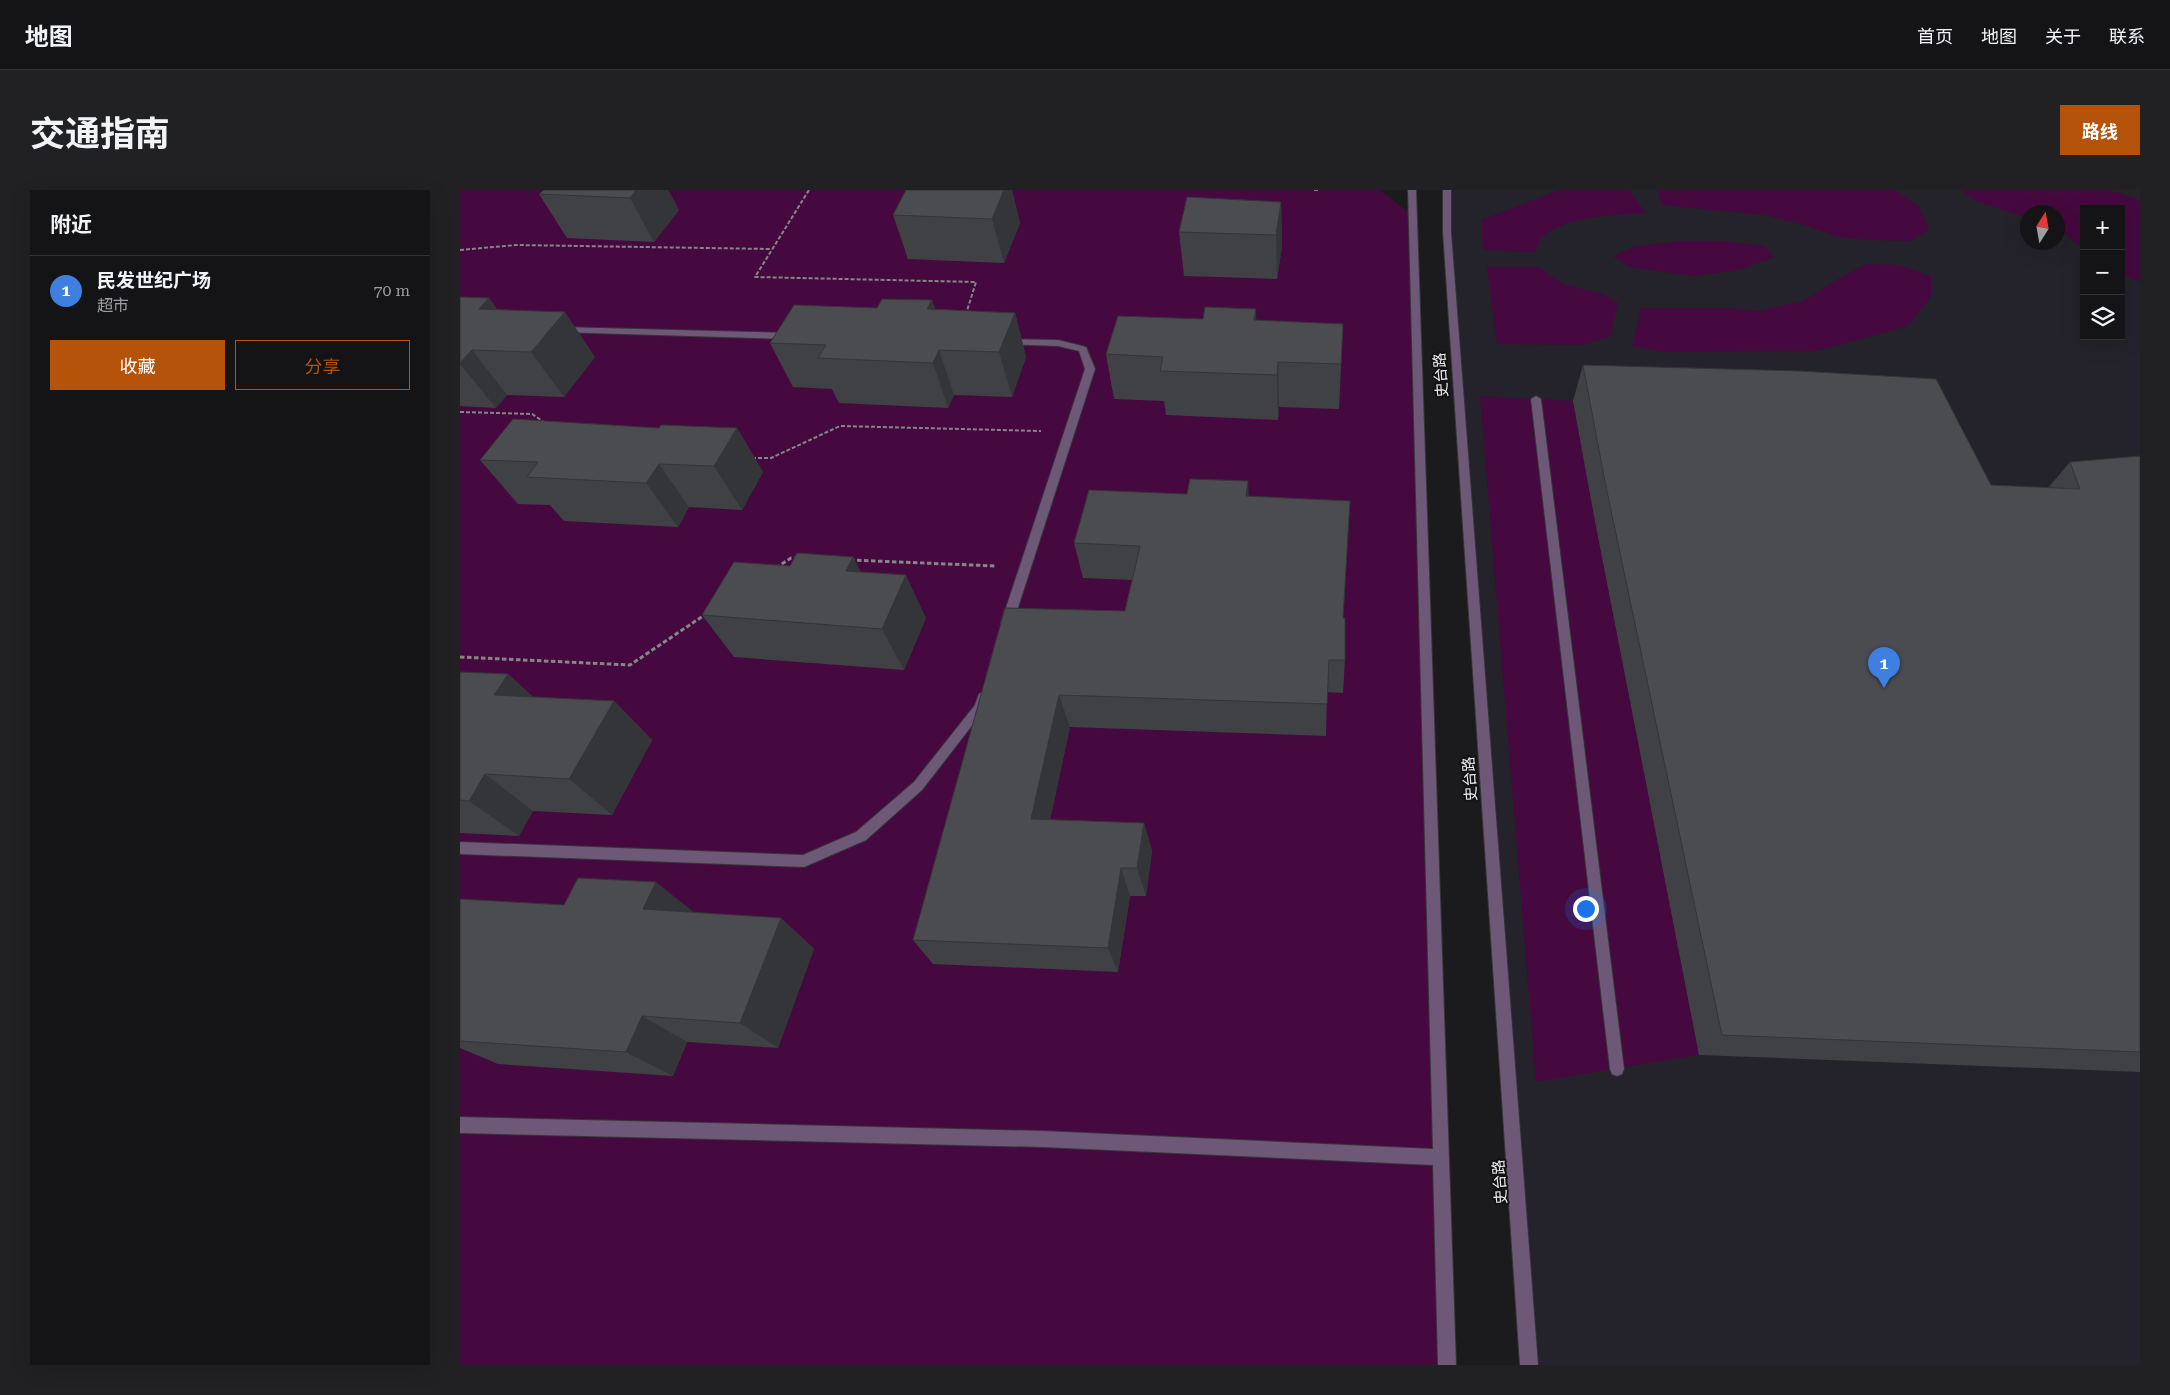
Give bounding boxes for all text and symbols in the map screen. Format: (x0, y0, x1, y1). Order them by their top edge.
text: 地图 (25, 23, 73, 51)
text: 首页 (1917, 26, 1953, 47)
text: 地图 (1981, 26, 2017, 47)
text: 关于 (2045, 26, 2081, 47)
text: 联系 (2109, 26, 2145, 47)
button: 路线 (2060, 105, 2140, 155)
text: 交通指南 (30, 114, 170, 155)
north arrow (2020, 205, 2065, 250)
map controls (2080, 205, 2125, 340)
button: + (2080, 205, 2125, 250)
text: 附近 (50, 213, 92, 237)
button: − (2080, 250, 2125, 295)
text: 民发世纪广场 (97, 269, 211, 292)
text: 1 (62, 281, 70, 300)
text: 70 m (373, 281, 410, 300)
button: layers (2080, 295, 2125, 340)
text: 超市 (97, 296, 129, 315)
button: 收藏 (50, 340, 225, 390)
button: 分享 (235, 340, 410, 390)
street label: 史台路 (1430, 352, 1452, 398)
pin: 1 (1868, 647, 1900, 688)
street label: 史台路 (1459, 756, 1481, 802)
your location (1573, 896, 1599, 922)
street label: 史台路 (1489, 1159, 1511, 1205)

